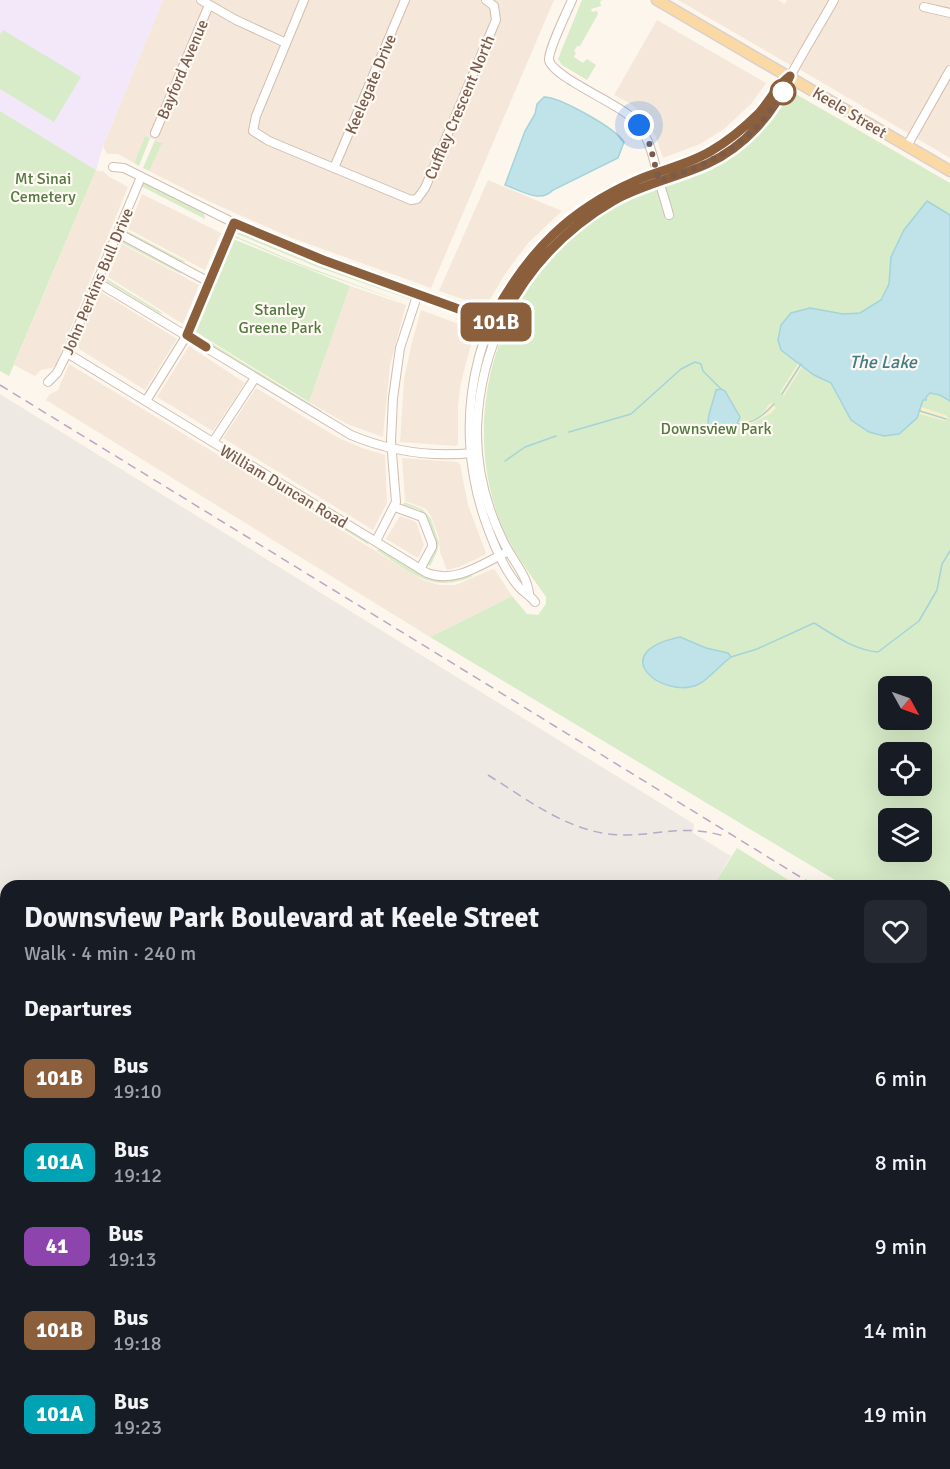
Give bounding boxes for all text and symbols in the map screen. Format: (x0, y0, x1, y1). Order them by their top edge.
street label: Bayford Avenue (153, 16, 213, 122)
street label: Keelegate Drive (341, 31, 401, 138)
street label: Cuffley Crescent North (420, 32, 499, 183)
unlabelled marker (770, 79, 796, 105)
street label: Keele Street (809, 83, 891, 143)
your location (624, 110, 654, 140)
park label: Mt Sinai Cemetery (10, 169, 76, 207)
street label: John Perkins Bull Drive (58, 205, 138, 358)
park label: Stanley Greene Park (239, 300, 321, 338)
line badge: 101B (454, 302, 538, 342)
text: 101B (473, 309, 519, 335)
water label: The Lake (849, 351, 918, 373)
park label: Downsview Park (661, 419, 771, 439)
street label: William Duncan Road (216, 441, 351, 533)
north arrow (878, 676, 932, 730)
map controls (878, 676, 932, 862)
button: locate (878, 742, 932, 796)
button: layers (878, 808, 932, 862)
button: heart (864, 900, 927, 963)
text: Downsview Park Boulevard at Keele Street (24, 901, 539, 935)
text: Walk · 4 min · 240 m (24, 941, 196, 966)
text: Departures (24, 995, 132, 1022)
text: Bus (113, 1052, 148, 1079)
text: 101B (36, 1065, 83, 1091)
text: 6 min (875, 1065, 927, 1092)
text: 19:10 (113, 1079, 162, 1104)
text: Bus (113, 1136, 149, 1163)
text: 101A (36, 1149, 83, 1175)
text: 8 min (875, 1149, 927, 1176)
text: 19:12 (113, 1163, 162, 1188)
text: Bus (108, 1220, 143, 1247)
text: 41 (46, 1233, 68, 1259)
text: 9 min (875, 1233, 927, 1260)
text: 19:13 (108, 1247, 157, 1272)
text: Bus (113, 1304, 148, 1331)
text: 101B (36, 1317, 83, 1343)
text: 14 min (863, 1317, 927, 1344)
text: 19:18 (113, 1331, 162, 1356)
text: Bus (113, 1388, 149, 1415)
text: 101A (36, 1401, 83, 1427)
text: 19 min (863, 1401, 927, 1428)
text: 19:23 (113, 1415, 162, 1440)

